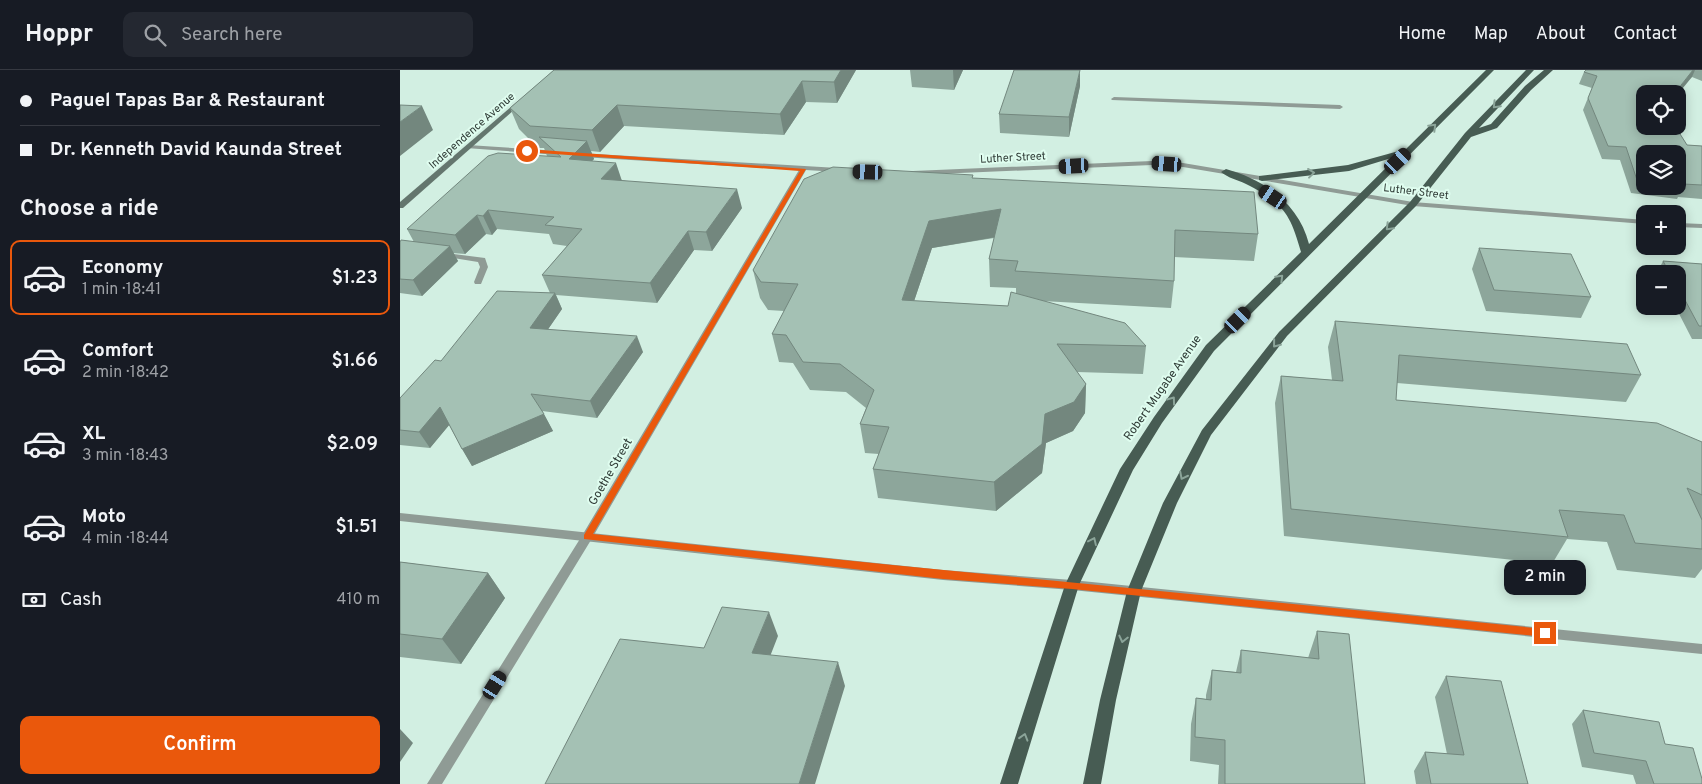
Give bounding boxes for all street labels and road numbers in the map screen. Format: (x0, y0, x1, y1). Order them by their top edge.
street label: Independence Avenue (426, 90, 518, 172)
street label: Luther Street (980, 149, 1046, 167)
street label: Luther Street (1382, 181, 1450, 203)
street label: Robert Mugabe Avenue (1120, 332, 1206, 444)
street label: Goethe Street (585, 436, 637, 508)

